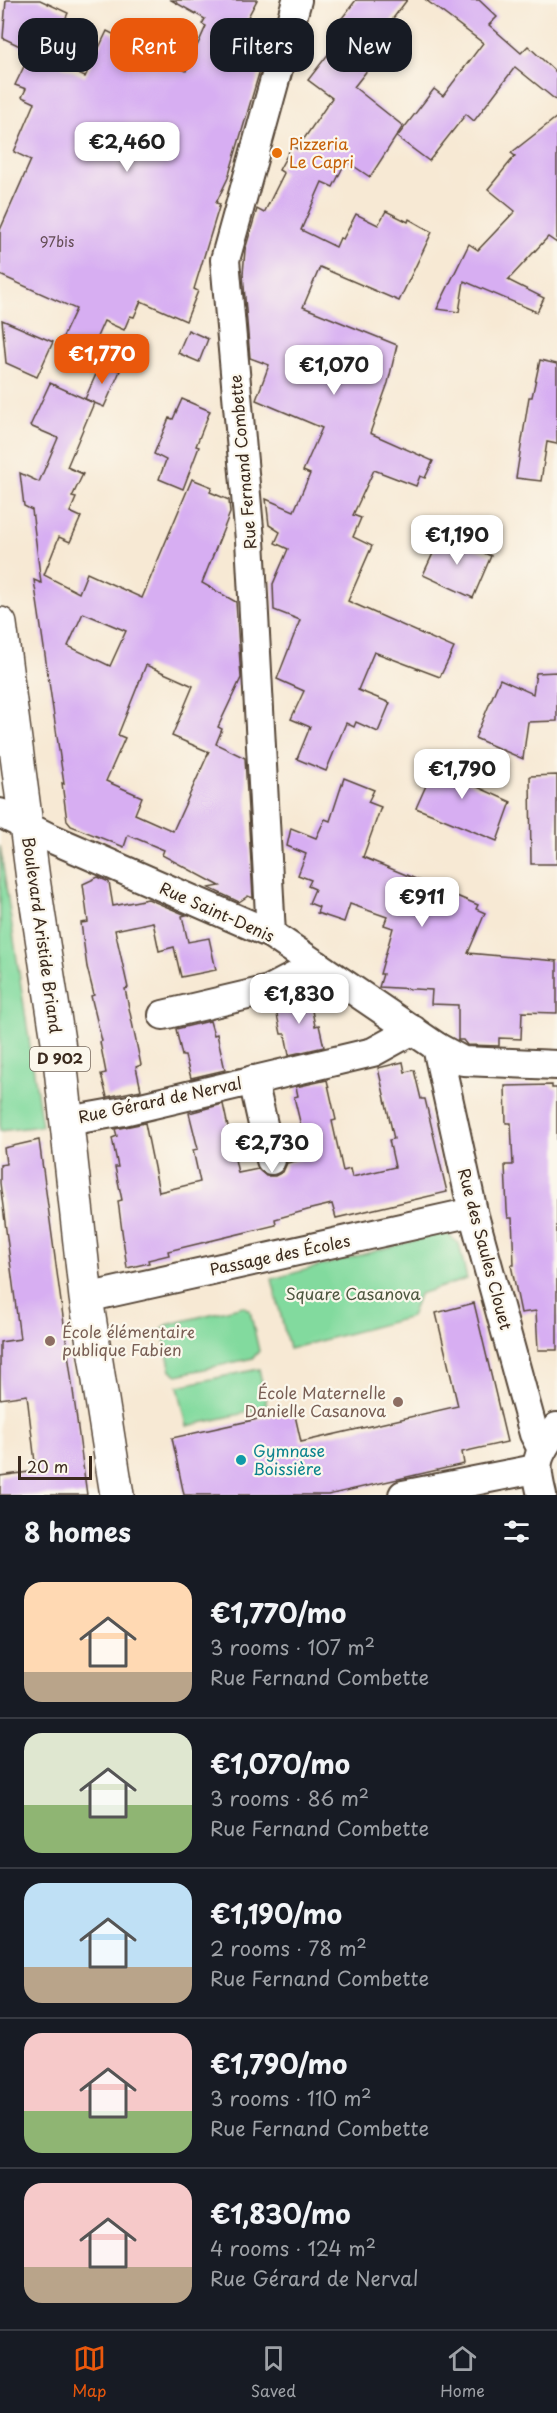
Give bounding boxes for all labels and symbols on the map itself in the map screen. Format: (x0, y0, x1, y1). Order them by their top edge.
pin: €2,460 (78, 122, 176, 173)
place label: Pizzeria Le Capri (289, 131, 354, 173)
marker: Pizzeria Le Capri (270, 146, 284, 160)
house number: 97bis (40, 231, 74, 252)
pin: €1,770 (53, 334, 151, 385)
pin: €1,070 (285, 345, 383, 396)
street label: Rue Fernand Combette (222, 374, 262, 550)
pin: €1,190 (408, 515, 506, 566)
pin: €1,790 (413, 749, 511, 800)
street label: Boulevard Aristide Briand (17, 835, 69, 1035)
street label: Rue Saint-Denis (156, 875, 279, 947)
pin: €911 (386, 877, 458, 928)
pin: €1,830 (250, 974, 348, 1025)
road number: D 902 (30, 1047, 90, 1071)
street label: Rue Gérard de Nerval (76, 1070, 244, 1128)
pin: €2,730 (223, 1123, 321, 1174)
street label: Rue des Saules Clouet (453, 1165, 519, 1333)
street label: Passage des Écoles (207, 1227, 352, 1281)
park label: Square Casanova (285, 1281, 421, 1305)
place label: École élémentaire publique Fabien (62, 1319, 195, 1361)
marker: École élémentaire publique Fabien (43, 1334, 57, 1348)
place label: École Maternelle Danielle Casanova (244, 1380, 386, 1422)
marker: École Maternelle Danielle Casanova (391, 1395, 405, 1409)
place label: Gymnase Boissière (253, 1438, 325, 1480)
scale bar (18, 1453, 92, 1480)
marker: Gymnase Boissière (234, 1453, 248, 1467)

